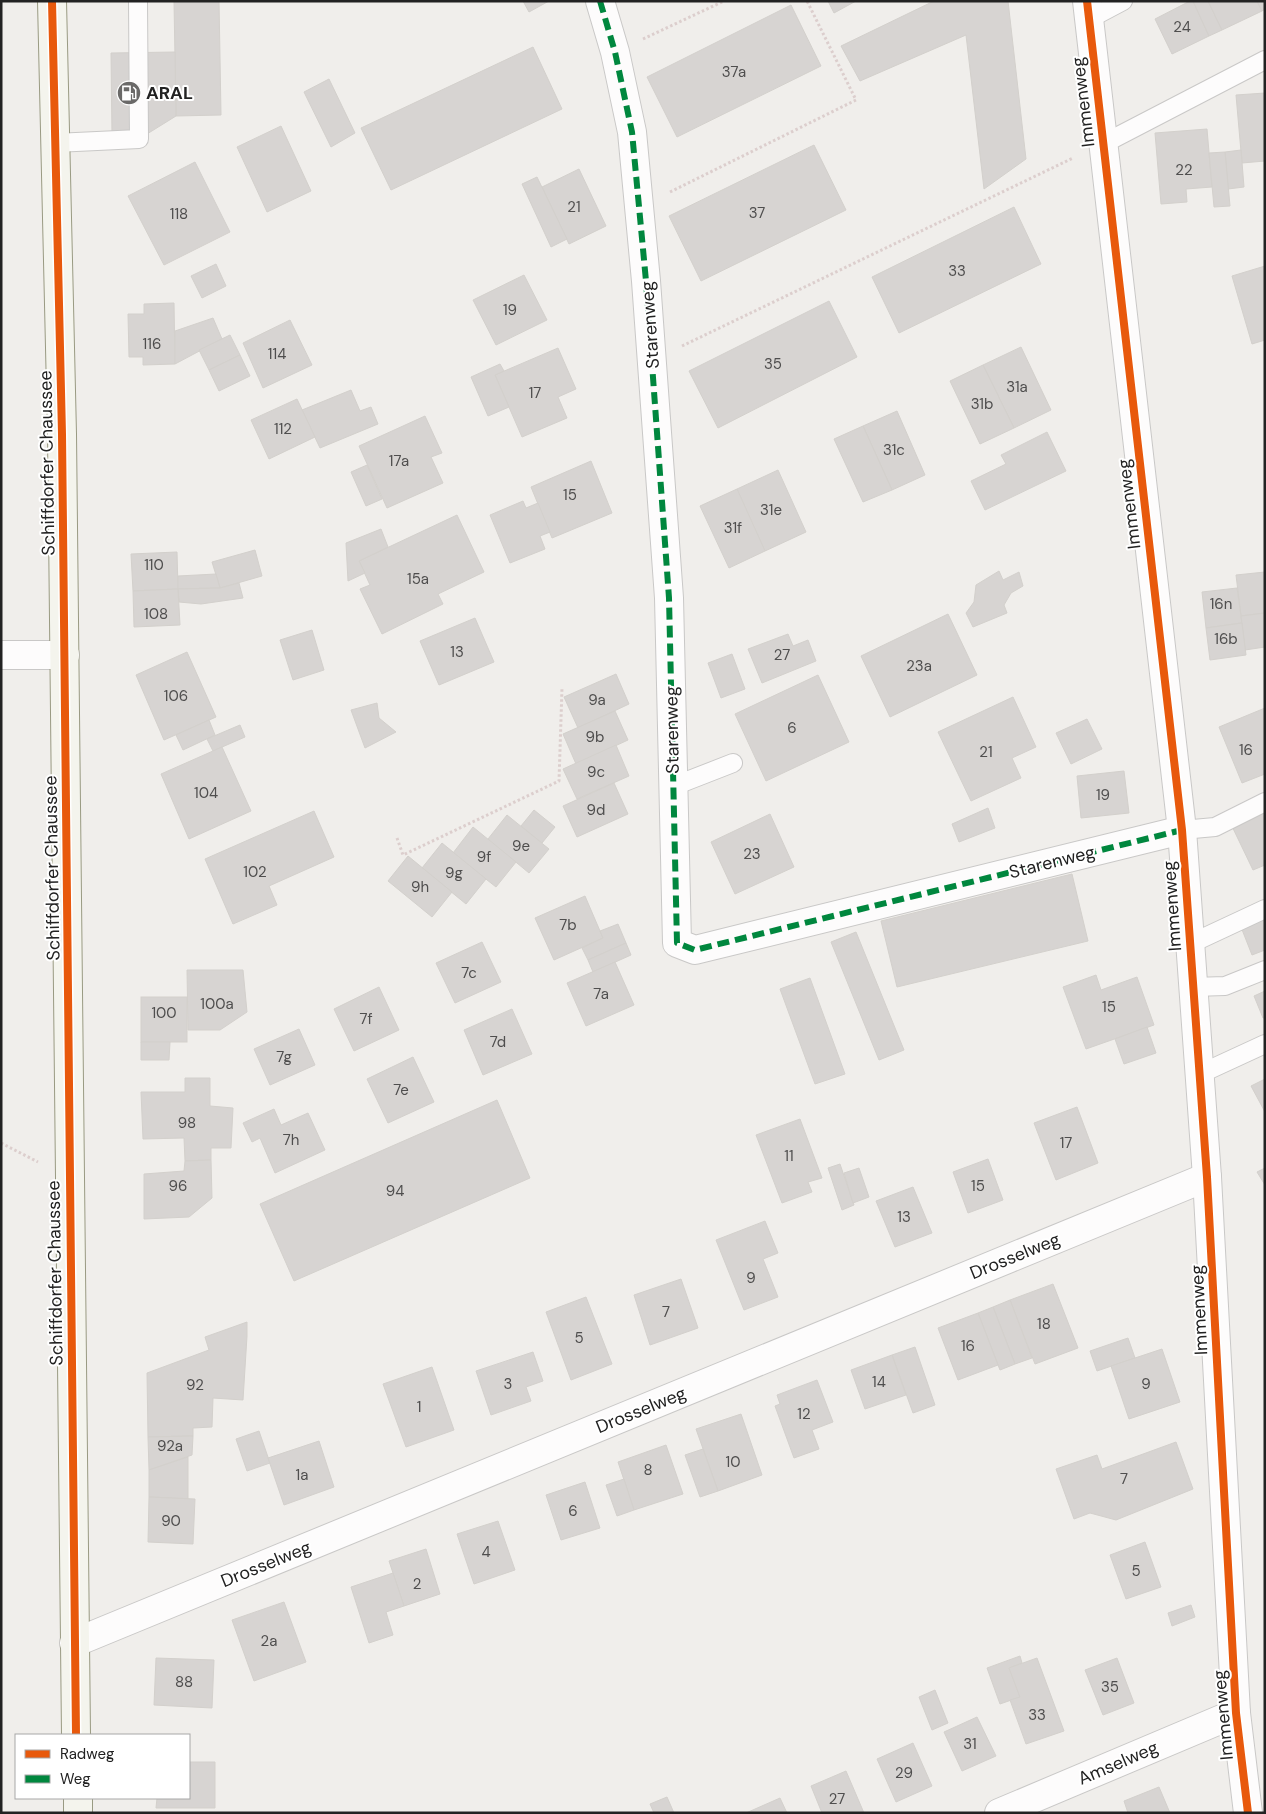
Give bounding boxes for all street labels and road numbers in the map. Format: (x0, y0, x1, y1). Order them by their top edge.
street label: Immenweg (1066, 56, 1100, 148)
street label: Starenweg (635, 280, 665, 370)
street label: Schiffdorfer Chaussee (33, 370, 61, 556)
street label: Immenweg (1112, 458, 1146, 550)
street label: Starenweg (659, 686, 685, 774)
street label: Schiffdorfer Chaussee (38, 775, 66, 961)
street label: Starenweg (1007, 840, 1097, 884)
street label: Immenweg (1157, 860, 1187, 952)
street label: Schiffdorfer Chaussee (41, 1180, 69, 1366)
street label: Drosselweg (966, 1227, 1064, 1285)
street label: Immenweg (1185, 1264, 1213, 1356)
street label: Drosselweg (592, 1381, 690, 1439)
street label: Drosselweg (217, 1535, 315, 1593)
street label: Immenweg (1207, 1669, 1239, 1761)
street label: Amselweg (1074, 1735, 1162, 1791)

